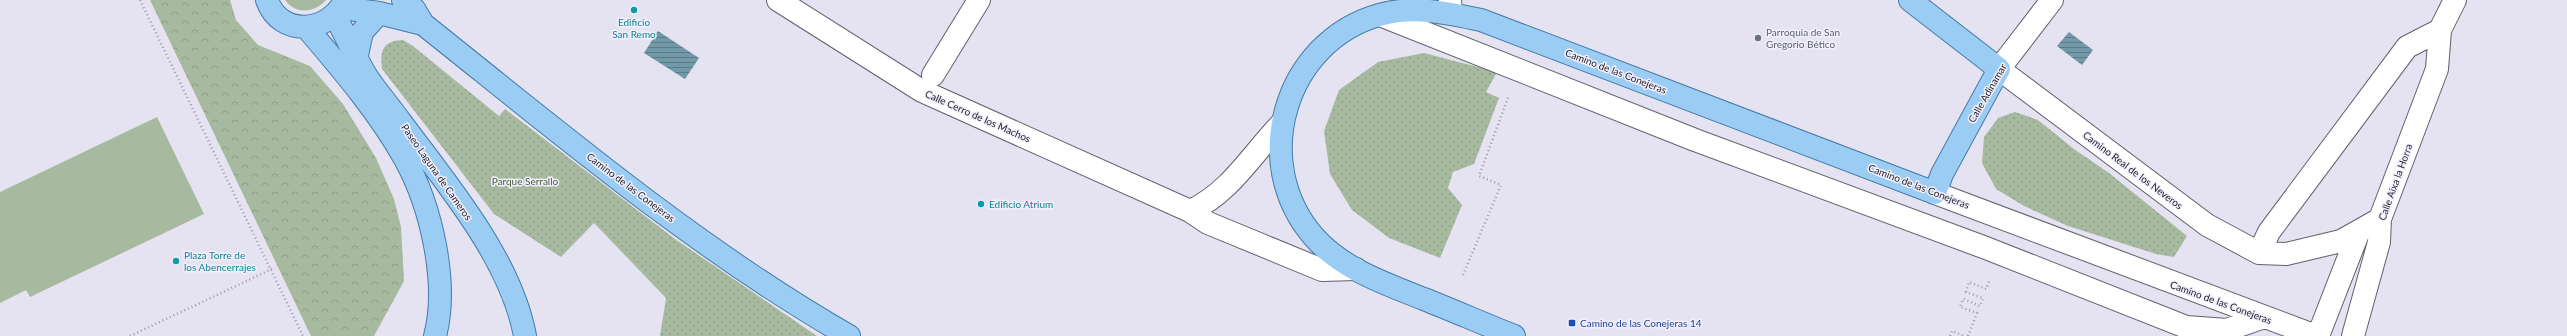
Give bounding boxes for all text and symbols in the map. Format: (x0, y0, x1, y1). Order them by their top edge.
marker: Edificio San Remo (629, 5, 639, 15)
place label: Edificio San Remo (612, 16, 656, 40)
place label: Parroquia de San Gregorio Bético (1766, 26, 1840, 50)
marker: Parroquia de San Gregorio Bético (1753, 33, 1763, 43)
street label: Camino de las Conejeras (1564, 46, 1668, 96)
street label: Calle Adinamar (1965, 61, 2009, 125)
street label: Calle Cerro de los Machos (923, 87, 1033, 145)
street label: Paseo Laguna de Cameros (399, 122, 475, 222)
street label: Camino Real de los Neveros (2081, 129, 2185, 211)
street label: Calle Aixa la Horra (2376, 142, 2414, 222)
street label: Camino de las Conejeras (584, 150, 678, 224)
street label: Camino de las Conejeras (1867, 161, 1971, 211)
park label: Parque Serrallo (492, 175, 559, 187)
place label: Edificio Atrium (989, 198, 1053, 210)
marker: Edificio Atrium (976, 199, 986, 209)
place label: Plaza Torre de los Abencerrajes (184, 249, 256, 273)
marker: Plaza Torre de los Abencerrajes (171, 256, 181, 266)
street label: Camino de las Conejeras (2168, 278, 2274, 326)
place label: Camino de las Conejeras 14 (1580, 317, 1702, 329)
marker: Camino de las Conejeras 14 (1567, 318, 1577, 328)

